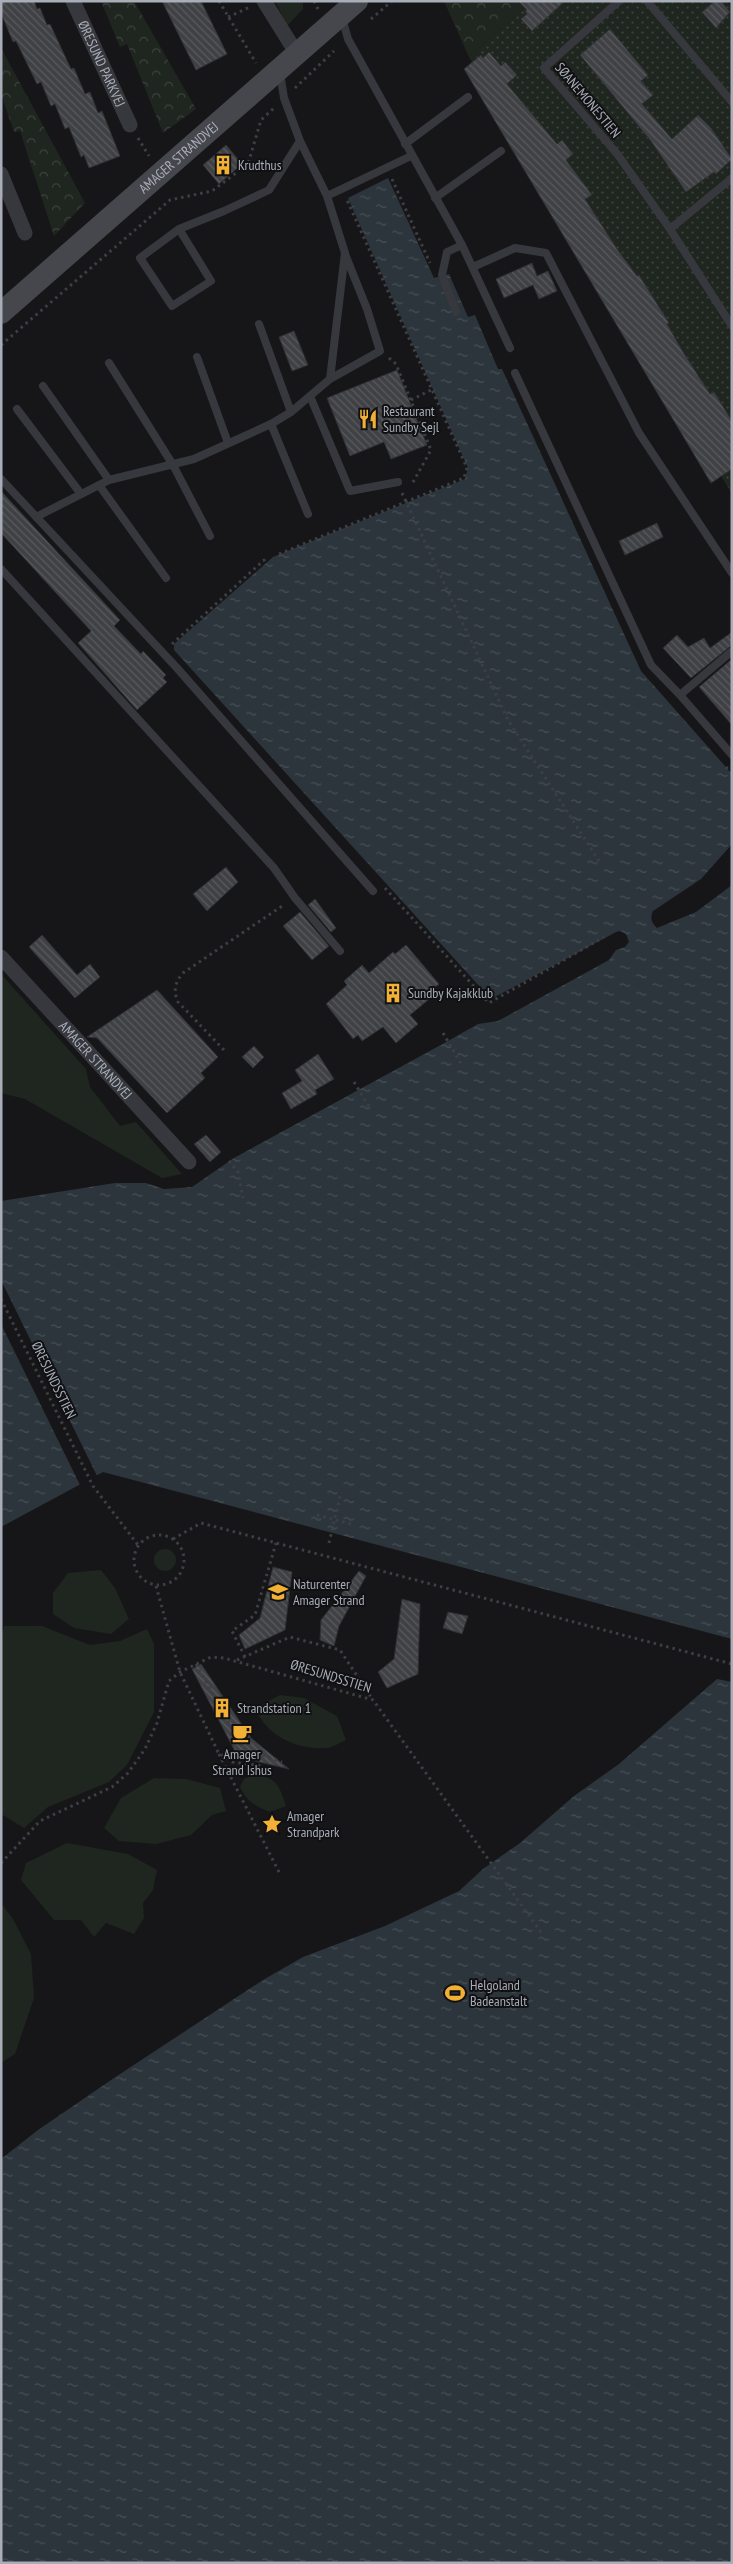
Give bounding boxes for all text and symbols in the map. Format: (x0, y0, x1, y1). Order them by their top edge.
street label: ØRESUND PARKVEJ (74, 18, 129, 110)
street label: SØANEMONESTIEN (551, 59, 625, 141)
street label: AMAGER STRANDVEJ (135, 118, 222, 197)
building icon: Krudthus (212, 154, 234, 176)
place label: Krudthus (238, 156, 282, 174)
place label: Restaurant Sundby Sejl (383, 402, 440, 436)
restaurant icon: Restaurant Sundby Sejl (357, 408, 379, 430)
building icon: Sundby Kajakklub (382, 982, 404, 1004)
place label: Sundby Kajakklub (408, 984, 493, 1002)
street label: AMAGER STRANDVEJ (55, 1017, 136, 1103)
street label: ØRESUNDSSTIEN (28, 1338, 80, 1422)
place label: Naturcenter Amager Strand (293, 1575, 364, 1609)
school or university icon: Naturcenter Amager Strand (267, 1581, 289, 1603)
street label: ØRESUNDSSTIEN (288, 1655, 374, 1697)
building icon: Strandstation 1 (211, 1697, 233, 1719)
place label: Strandstation 1 (237, 1699, 311, 1717)
cafe icon: Amager Strand Ishus (231, 1722, 253, 1744)
place label: Amager Strand Ishus (212, 1745, 272, 1779)
place label: Amager Strandpark (287, 1807, 340, 1841)
place icon: Amager Strandpark (261, 1813, 283, 1835)
place label: Helgoland Badeanstalt (470, 1976, 527, 2010)
sports icon: Helgoland Badeanstalt (444, 1982, 466, 2004)

